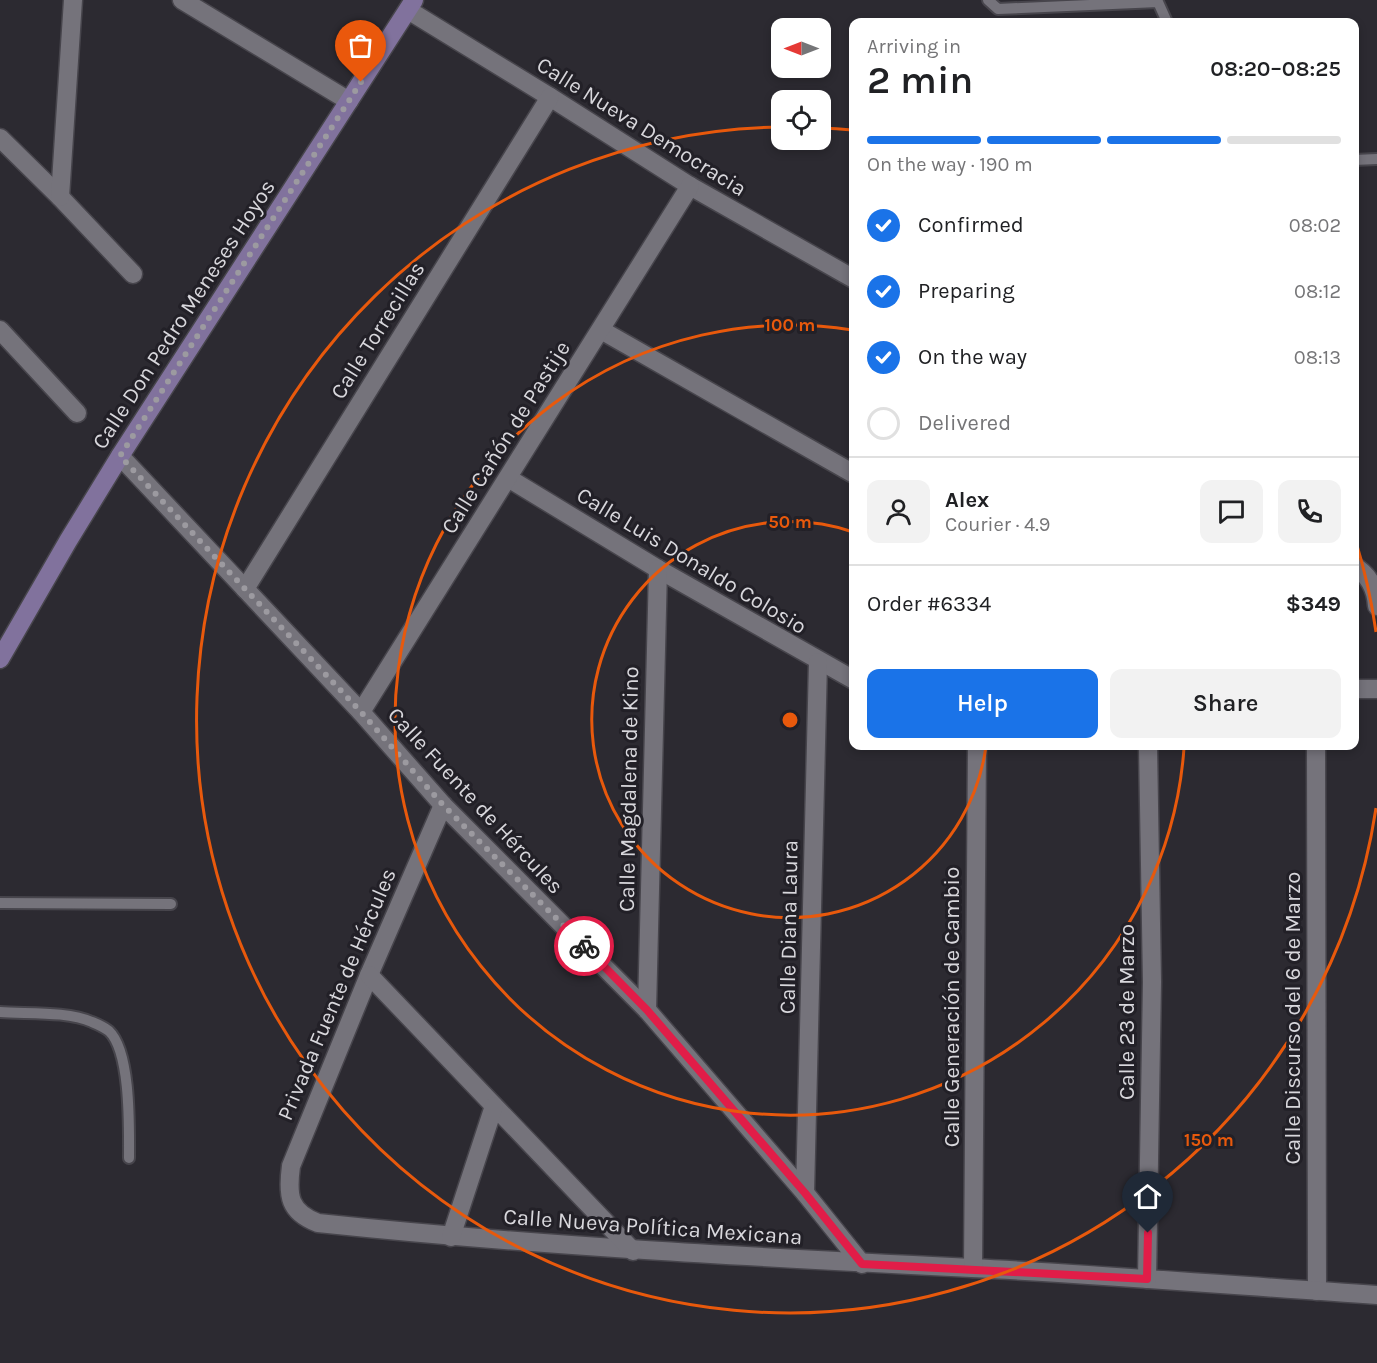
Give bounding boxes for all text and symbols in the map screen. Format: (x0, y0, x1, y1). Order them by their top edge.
north arrow (771, 18, 831, 78)
map controls (771, 18, 831, 150)
pin (335, 20, 386, 82)
icon: bag (344, 29, 377, 62)
text: Arriving in (867, 35, 961, 58)
street label: Calle Nueva Democracia (532, 52, 751, 202)
text: 08:20–08:25 (1210, 56, 1341, 82)
text: 2 min (867, 57, 973, 103)
button: locate (771, 90, 831, 150)
text: On the way · 190 m (867, 153, 1033, 176)
street label: Calle Don Pedro Meneses Hoyos (87, 175, 281, 454)
icon: check (867, 209, 900, 242)
text: Confirmed (918, 212, 1024, 238)
text: 08:02 (1289, 214, 1341, 237)
street label: Calle Torrecillas (325, 257, 430, 404)
icon: check (867, 275, 900, 308)
text: Preparing (918, 278, 1015, 304)
text: 08:12 (1294, 280, 1341, 303)
text: 100 m (765, 314, 815, 336)
street label: Calle Cañón de Pastije (436, 336, 576, 539)
icon: check (867, 341, 900, 374)
text: On the way (918, 344, 1027, 370)
text: 08:13 (1294, 346, 1341, 369)
text: Delivered (918, 410, 1011, 436)
button: person (867, 480, 930, 543)
button: chat (1200, 480, 1263, 543)
button: phone (1278, 480, 1341, 543)
street label: Calle Luis Donaldo Colosio (572, 482, 811, 640)
text: Alex (945, 487, 989, 513)
text: 50 m (768, 511, 812, 533)
text: Courier · 4.9 (945, 513, 1050, 536)
text: Order #6334 (867, 591, 991, 617)
text: $349 (1286, 591, 1341, 617)
street label: Calle Magdalena de Kino (614, 666, 644, 912)
button: Help (867, 669, 1098, 738)
button: Share (1110, 669, 1341, 738)
street label: Calle Fuente de Hércules (382, 702, 568, 899)
centre of rings (780, 710, 800, 730)
street label: Calle Diana Laura (774, 840, 804, 1014)
street label: Privada Fuente de Hércules (272, 865, 402, 1124)
street label: Calle Generación de Cambio (939, 867, 965, 1147)
street label: Calle Discurso del 6 de Marzo (1280, 872, 1306, 1164)
courier (554, 916, 614, 976)
street label: Calle 23 de Marzo (1114, 924, 1140, 1100)
icon: bike (568, 930, 601, 963)
text: 150 m (1184, 1129, 1234, 1151)
pin (1122, 1171, 1173, 1233)
icon: home (1131, 1180, 1164, 1213)
street label: Calle Nueva Política Mexicana (503, 1204, 803, 1250)

